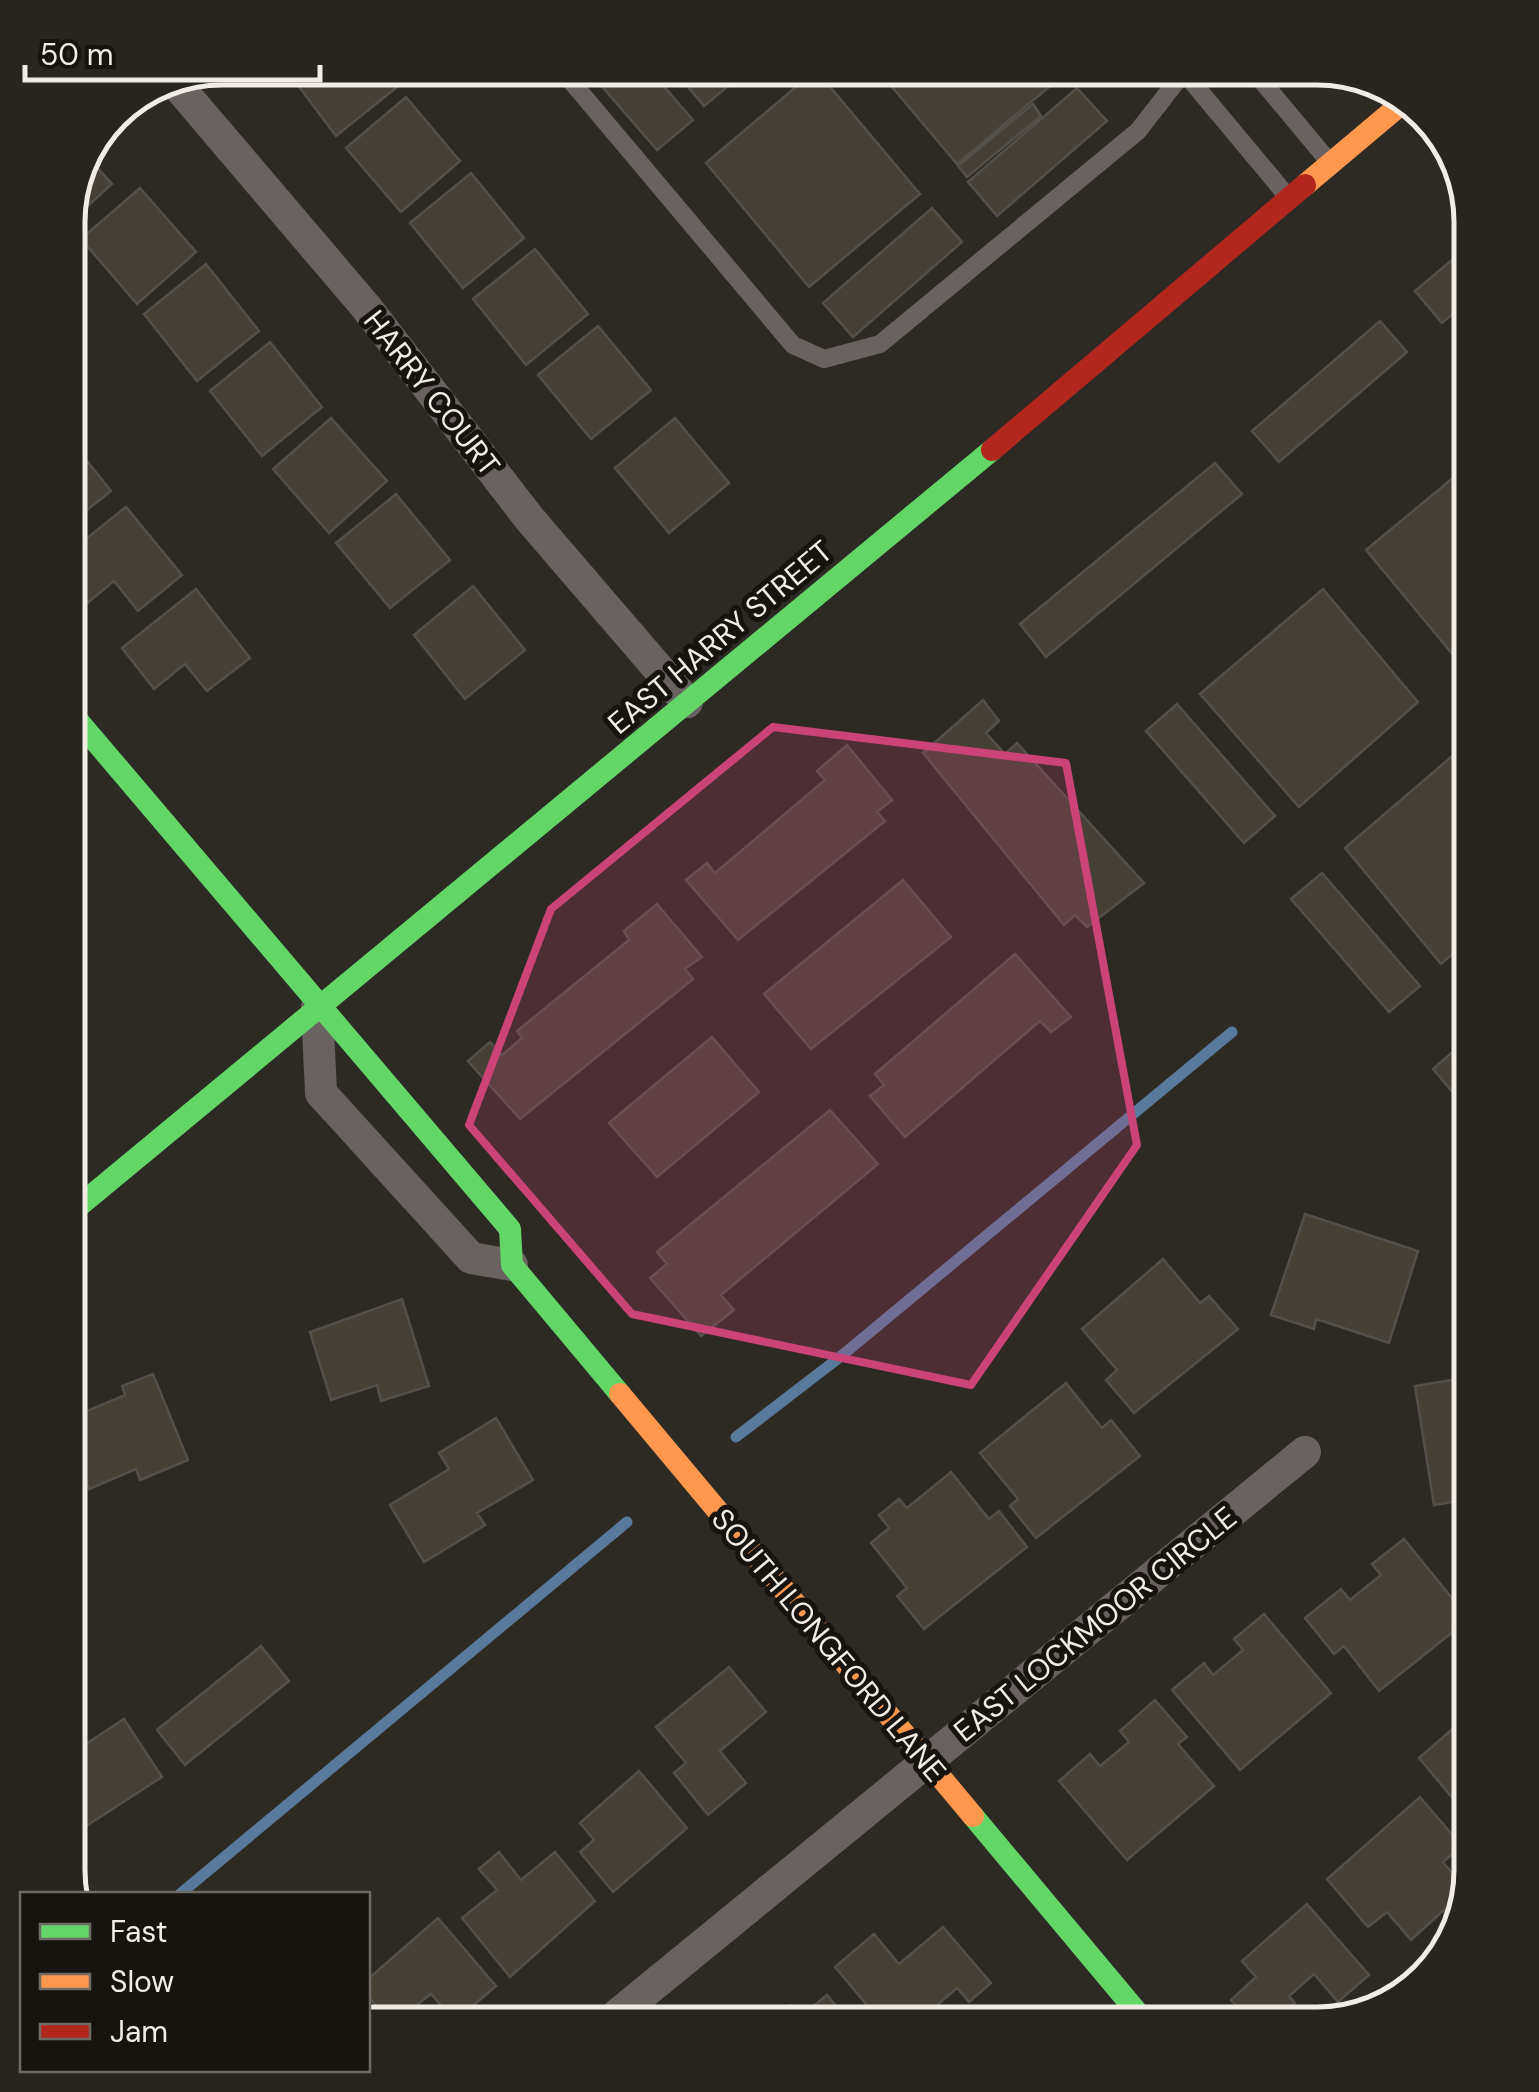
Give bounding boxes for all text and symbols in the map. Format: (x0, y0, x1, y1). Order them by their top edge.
scale bar (25, 20, 320, 82)
text: 50 m (40, 35, 114, 74)
street label: HARRY COURT (355, 302, 509, 484)
street label: EAST HARRY STREET (600, 532, 840, 742)
street label: EAST LOCKMOOR CIRCLE (946, 1498, 1244, 1750)
street label: SOUTH LONGFORD LANE (703, 1500, 955, 1790)
legend (20, 1892, 370, 2072)
text: Fast (110, 1912, 168, 1951)
text: Slow (110, 1962, 174, 2001)
text: Jam (110, 2012, 168, 2051)

